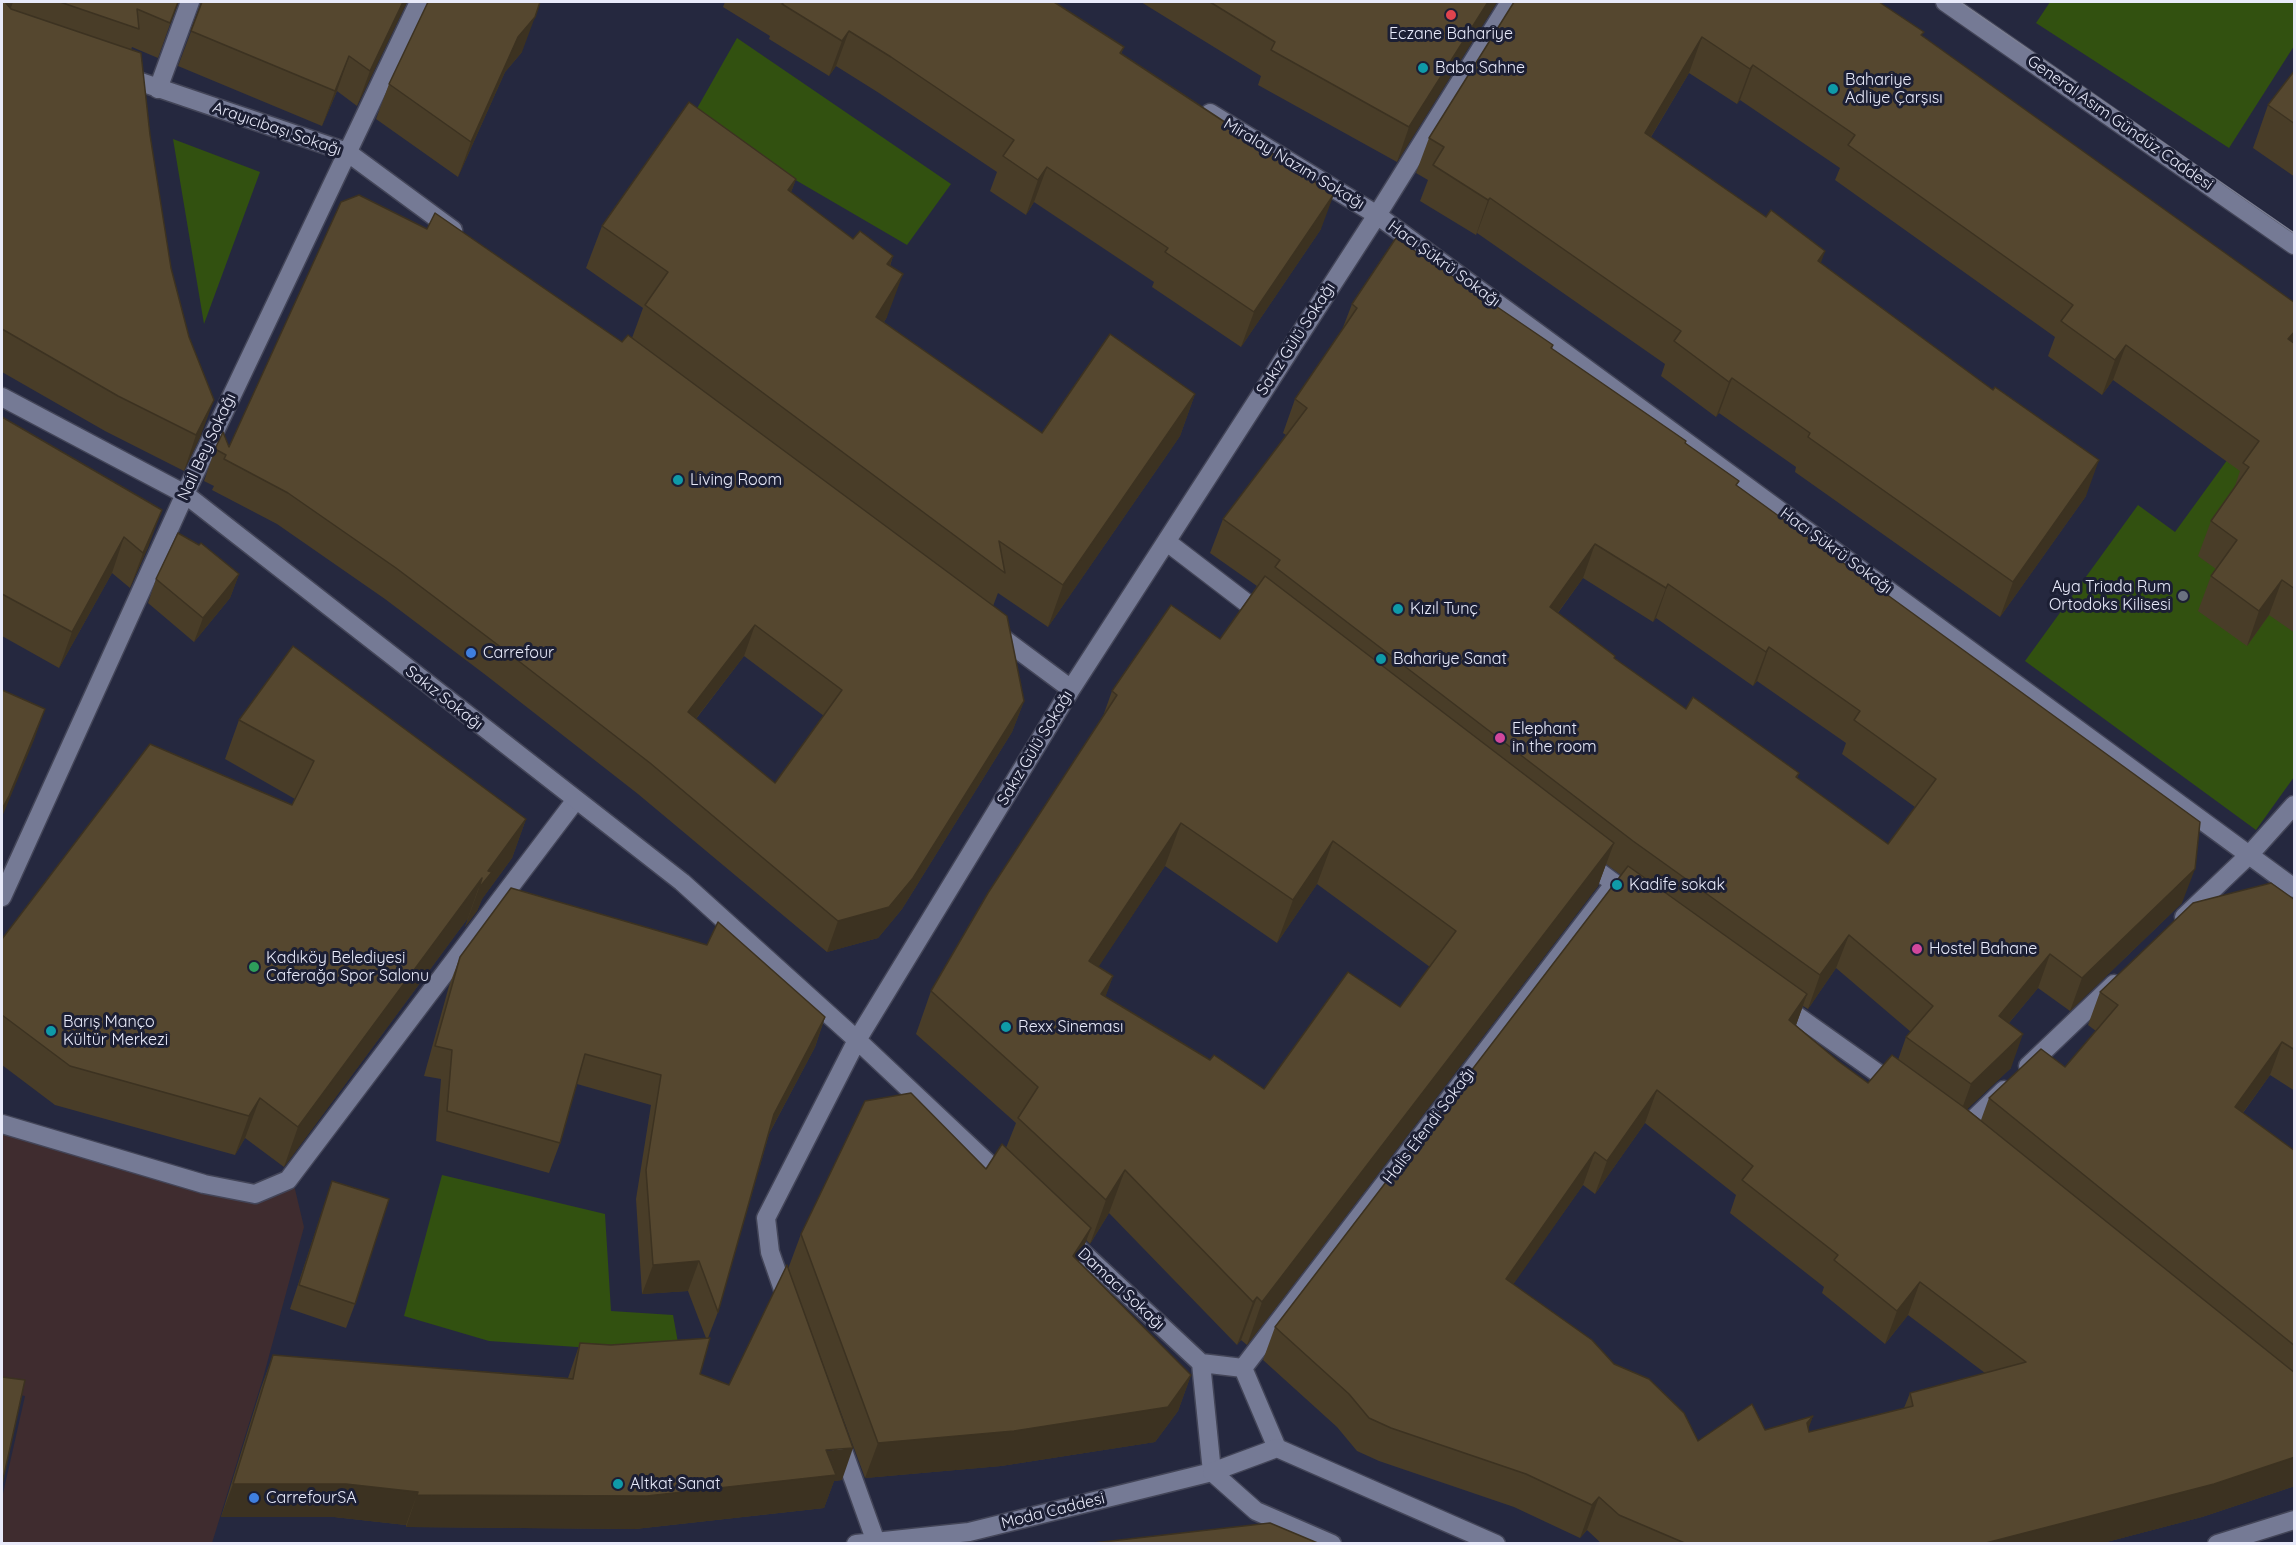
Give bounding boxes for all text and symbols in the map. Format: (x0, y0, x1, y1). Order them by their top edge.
marker: Eczane Bahariye (1444, 8, 1458, 22)
place label: Eczane Bahariye (1389, 24, 1513, 44)
street label: General Asım Gündüz Caddesi (2023, 51, 2217, 195)
place label: Baba Sahne (1435, 58, 1525, 78)
marker: Baba Sahne (1416, 61, 1430, 75)
place label: Bahariye Adliye Çarşısı (1845, 70, 1943, 108)
marker: Bahariye Adliye Çarşısı (1826, 82, 1840, 96)
street label: Arayıcıbaşı Sokağı (210, 98, 344, 160)
street label: Miralay Nazım Sokağı (1220, 114, 1368, 214)
street label: Hacı Şükrü Sokağı (1384, 217, 1504, 311)
street label: Sakız Gülü Sokağı (1252, 279, 1340, 399)
street label: Nail Bey Sokağı (174, 390, 240, 504)
place label: Living Room (690, 470, 782, 490)
marker: Living Room (671, 473, 685, 487)
street label: Hacı Şükrü Sokağı (1776, 504, 1896, 598)
place label: Aya Triada Rum Ortodoks Kilisesi (2049, 577, 2171, 615)
marker: Aya Triada Rum Ortodoks Kilisesi (2176, 589, 2190, 603)
place label: Kızıl Tunç (1410, 599, 1478, 619)
marker: Kızıl Tunç (1391, 602, 1405, 616)
place label: Carrefour (483, 643, 554, 663)
marker: Carrefour (464, 646, 478, 660)
place label: Bahariye Sanat (1393, 649, 1507, 669)
marker: Bahariye Sanat (1374, 652, 1388, 666)
street label: Sakız Sokağı (401, 662, 487, 734)
street label: Sakız Gülü Sokağı (993, 687, 1077, 809)
place label: Elephant in the room (1512, 719, 1597, 757)
marker: Elephant in the room (1493, 731, 1507, 745)
place label: Kadife sokak (1629, 875, 1725, 895)
marker: Kadife sokak (1610, 878, 1624, 892)
place label: Hostel Bahane (1929, 939, 2037, 959)
marker: Hostel Bahane (1910, 942, 1924, 956)
place label: Kadıköy Belediyesi Caferağa Spor Salonu (266, 948, 429, 986)
marker: Kadıköy Belediyesi Caferağa Spor Salonu (247, 960, 261, 974)
place label: Barış Manço Kültür Merkezi (63, 1012, 168, 1050)
place label: Rexx Sineması (1018, 1017, 1123, 1037)
marker: Rexx Sineması (999, 1020, 1013, 1034)
marker: Barış Manço Kültür Merkezi (44, 1024, 58, 1038)
street label: Halis Efendi Sokağı (1379, 1064, 1479, 1188)
street label: Damacı Sokağı (1074, 1244, 1168, 1334)
place label: Altkat Sanat (630, 1474, 720, 1494)
marker: Altkat Sanat (611, 1477, 625, 1491)
place label: CarrefourSA (266, 1488, 357, 1508)
street label: Moda Caddesi (999, 1489, 1107, 1533)
marker: CarrefourSA (247, 1491, 261, 1505)

